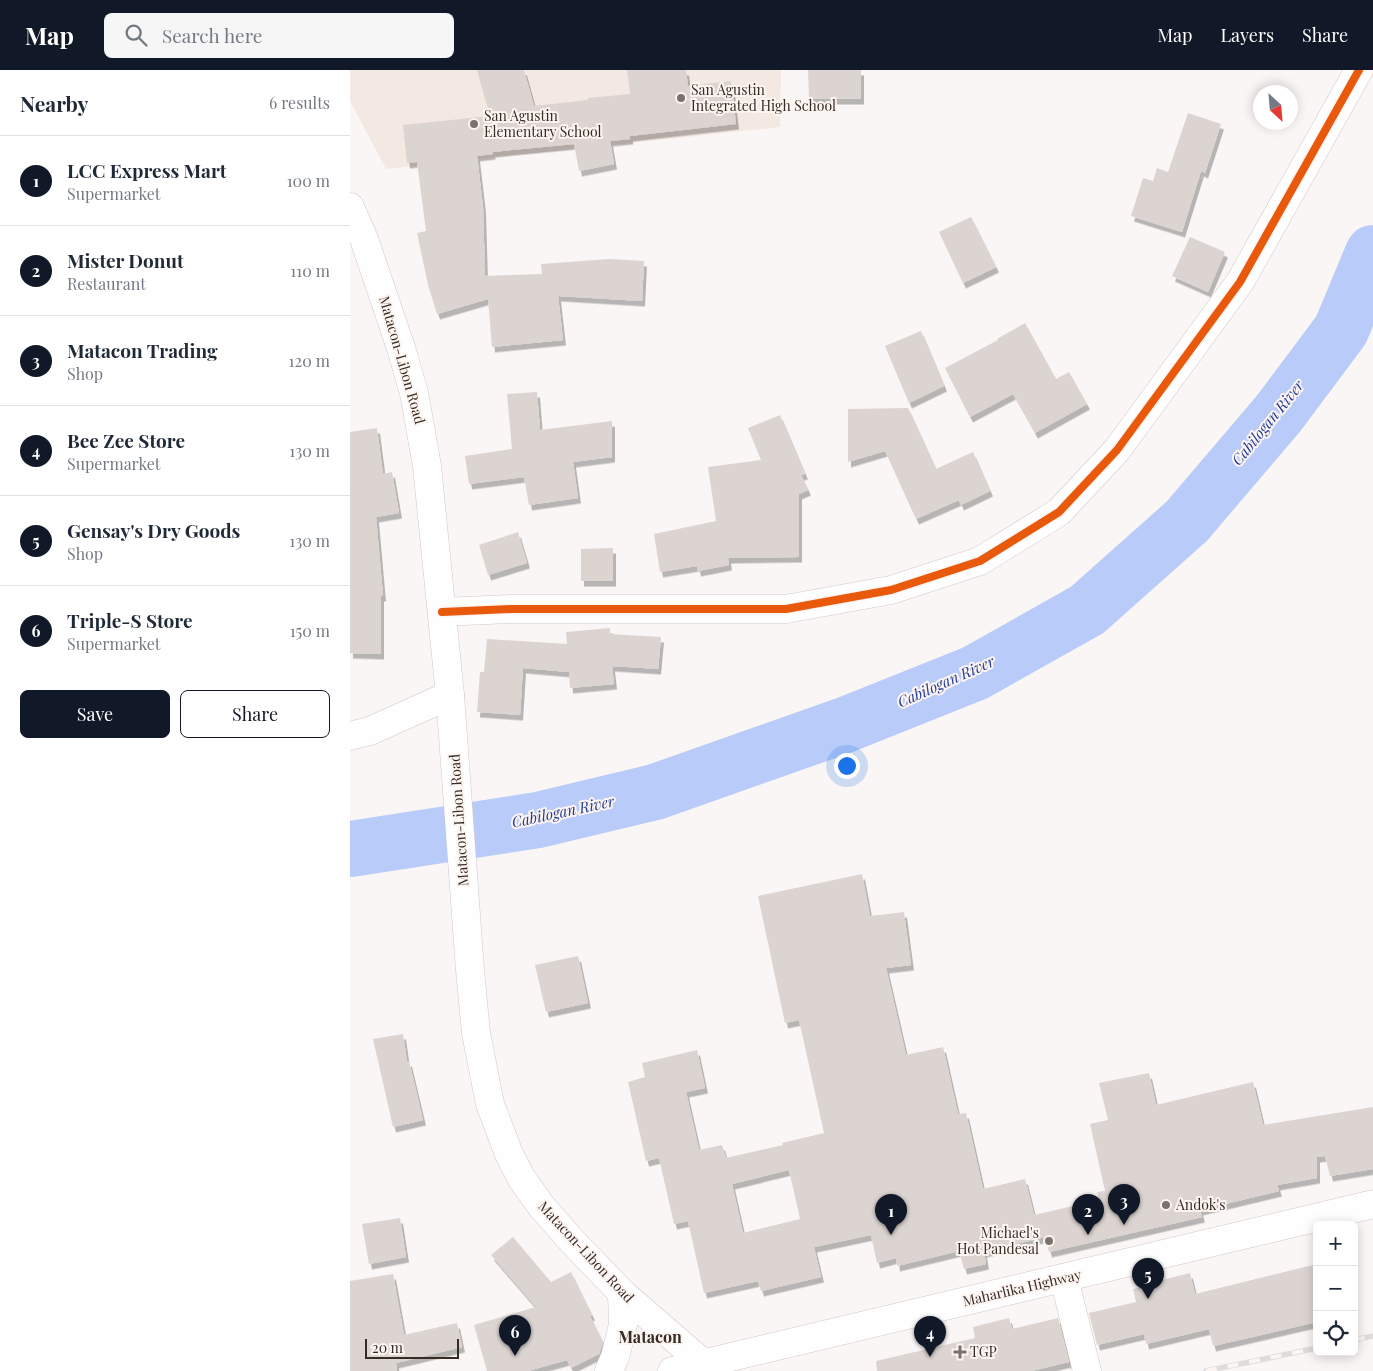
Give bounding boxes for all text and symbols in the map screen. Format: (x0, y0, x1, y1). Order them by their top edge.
search box (104, 13, 454, 58)
text: Map (25, 19, 74, 51)
icon: search (122, 21, 150, 49)
text: Search here (162, 22, 262, 48)
text: Map (1157, 23, 1192, 47)
text: Layers (1220, 23, 1274, 47)
text: Share (1302, 23, 1348, 47)
place label: San Agustin Integrated High School (691, 80, 836, 115)
north arrow (1253, 85, 1298, 130)
text: Nearby (20, 89, 89, 117)
text: 6 results (269, 92, 330, 113)
marker: San Agustin Integrated High School (675, 92, 687, 104)
place label: San Agustin Elementary School (484, 106, 602, 141)
marker: San Agustin Elementary School (468, 118, 480, 130)
text: LCC Express Mart (67, 157, 227, 183)
text: 1 (33, 170, 39, 191)
text: 100 m (287, 170, 330, 191)
text: Supermarket (67, 183, 161, 204)
text: Mister Donut (67, 247, 184, 273)
text: 2 (32, 260, 40, 281)
text: 110 m (290, 260, 330, 281)
text: Restaurant (67, 273, 146, 294)
street label: Matacon-Libon Road (375, 294, 430, 426)
text: Matacon Trading (67, 337, 217, 363)
text: 3 (32, 350, 40, 371)
text: 120 m (289, 350, 330, 371)
text: Shop (67, 363, 103, 384)
water label: Cabilogan River (1227, 375, 1308, 469)
text: Bee Zee Store (67, 427, 185, 453)
text: 4 (32, 440, 40, 461)
text: 130 m (289, 440, 330, 461)
text: Supermarket (67, 453, 161, 474)
text: Gensay's Dry Goods (67, 517, 240, 543)
text: 5 (32, 530, 40, 551)
text: 130 m (289, 530, 330, 551)
text: Shop (67, 543, 103, 564)
text: Triple-S Store (67, 607, 193, 633)
text: 6 (32, 620, 40, 641)
text: 150 m (290, 620, 330, 641)
text: Supermarket (67, 633, 161, 654)
water label: Cabilogan River (894, 651, 998, 711)
button: Save (20, 690, 170, 738)
button: Share (180, 690, 330, 738)
street label: Matacon-Libon Road (444, 753, 473, 887)
your location (834, 753, 860, 779)
water label: Cabilogan River (510, 790, 616, 832)
pin: 3 (1108, 1184, 1140, 1225)
pin: 1 (875, 1194, 907, 1235)
pin: 2 (1072, 1194, 1104, 1235)
place label: Andok's (1175, 1195, 1225, 1214)
street label: Matacon-Libon Road (534, 1197, 638, 1307)
marker: Andok's (1160, 1199, 1172, 1211)
map controls (1313, 1221, 1358, 1356)
button: + (1313, 1221, 1358, 1266)
place label: Michael's Hot Pandesal (957, 1223, 1039, 1258)
marker: Michael's Hot Pandesal (1043, 1235, 1055, 1247)
pin: 5 (1132, 1258, 1164, 1299)
street label: Maharlika Highway (961, 1265, 1083, 1310)
button: − (1313, 1266, 1358, 1311)
button: locate (1313, 1311, 1358, 1356)
pin: 6 (499, 1315, 531, 1356)
pin: 4 (914, 1316, 946, 1357)
district label: Matacon (618, 1326, 682, 1347)
scale bar (365, 1336, 459, 1359)
text: 20 m (372, 1338, 403, 1357)
place label: TGP (970, 1342, 997, 1361)
marker: TGP (954, 1346, 966, 1358)

